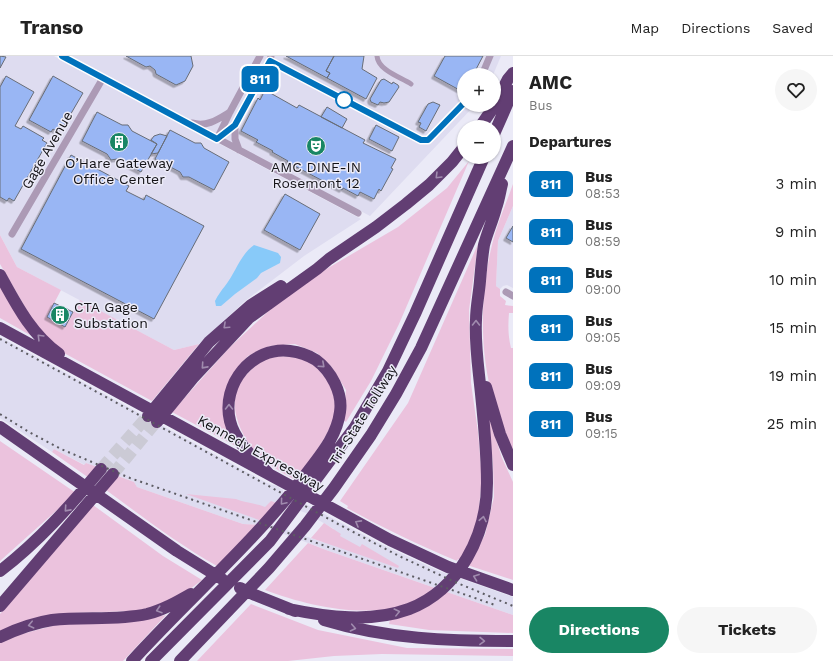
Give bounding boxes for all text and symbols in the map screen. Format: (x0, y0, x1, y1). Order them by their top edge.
text: Transo (20, 16, 84, 39)
text: Map (631, 20, 659, 36)
text: Directions (681, 20, 750, 36)
text: Saved (772, 20, 813, 36)
line badge: 811 (237, 66, 283, 92)
map controls (457, 68, 501, 164)
button: + (457, 68, 501, 112)
button: heart (775, 69, 817, 111)
text: 811 (250, 71, 270, 87)
text: AMC (529, 71, 572, 94)
unlabelled marker (335, 91, 353, 109)
text: Bus (529, 98, 552, 113)
street label: Gage Avenue (18, 108, 76, 192)
button: − (457, 120, 501, 164)
building icon: O’Hare Gateway Office Center (108, 131, 130, 153)
text: Departures (529, 133, 612, 151)
theatre icon: AMC DINE-IN Rosemont 12 (305, 135, 327, 157)
place label: O’Hare Gateway Office Center (65, 155, 174, 187)
place label: AMC DINE-IN Rosemont 12 (271, 159, 361, 191)
text: Bus (585, 168, 613, 186)
one-way arrow (435, 171, 443, 179)
text: 3 min (776, 175, 817, 193)
text: 811 (541, 176, 561, 192)
text: 08:53 (585, 186, 620, 201)
text: Bus (585, 216, 613, 234)
text: 9 min (775, 223, 817, 241)
text: 811 (541, 224, 561, 240)
text: 08:59 (585, 234, 621, 249)
text: Bus (585, 264, 613, 282)
text: 10 min (769, 271, 817, 289)
text: 811 (541, 272, 561, 288)
text: 09:00 (585, 282, 621, 297)
place label: CTA Gage Substation (74, 299, 148, 331)
building icon: CTA Gage Substation (49, 304, 71, 326)
text: Bus (585, 312, 613, 330)
text: 15 min (770, 319, 817, 337)
one-way arrow (472, 320, 480, 326)
text: 811 (541, 320, 561, 336)
one-way arrow (224, 321, 231, 328)
text: 09:05 (585, 330, 621, 345)
one-way arrow (37, 334, 45, 342)
text: Bus (585, 360, 613, 378)
one-way arrow (202, 361, 209, 368)
one-way arrow (317, 361, 325, 368)
street label: Tri-State Tollway (326, 362, 401, 468)
text: 19 min (769, 367, 817, 385)
text: 811 (541, 368, 561, 384)
text: 09:09 (585, 378, 621, 393)
one-way arrow (225, 404, 233, 410)
text: Bus (585, 408, 613, 426)
street label: Kennedy Expressway (195, 412, 328, 495)
text: 25 min (767, 415, 817, 433)
text: 811 (541, 416, 561, 432)
text: 09:15 (585, 426, 618, 441)
one-way arrow (281, 498, 288, 505)
one-way arrow (64, 504, 71, 512)
one-way arrow (478, 516, 487, 522)
one-way arrow (355, 521, 362, 528)
one-way arrow (473, 574, 480, 582)
one-way arrow (156, 605, 163, 614)
button: Directions (529, 607, 669, 653)
button: Tickets (677, 607, 817, 653)
one-way arrow (394, 608, 400, 616)
one-way arrow (27, 620, 34, 629)
one-way arrow (350, 623, 356, 631)
one-way arrow (479, 637, 485, 645)

